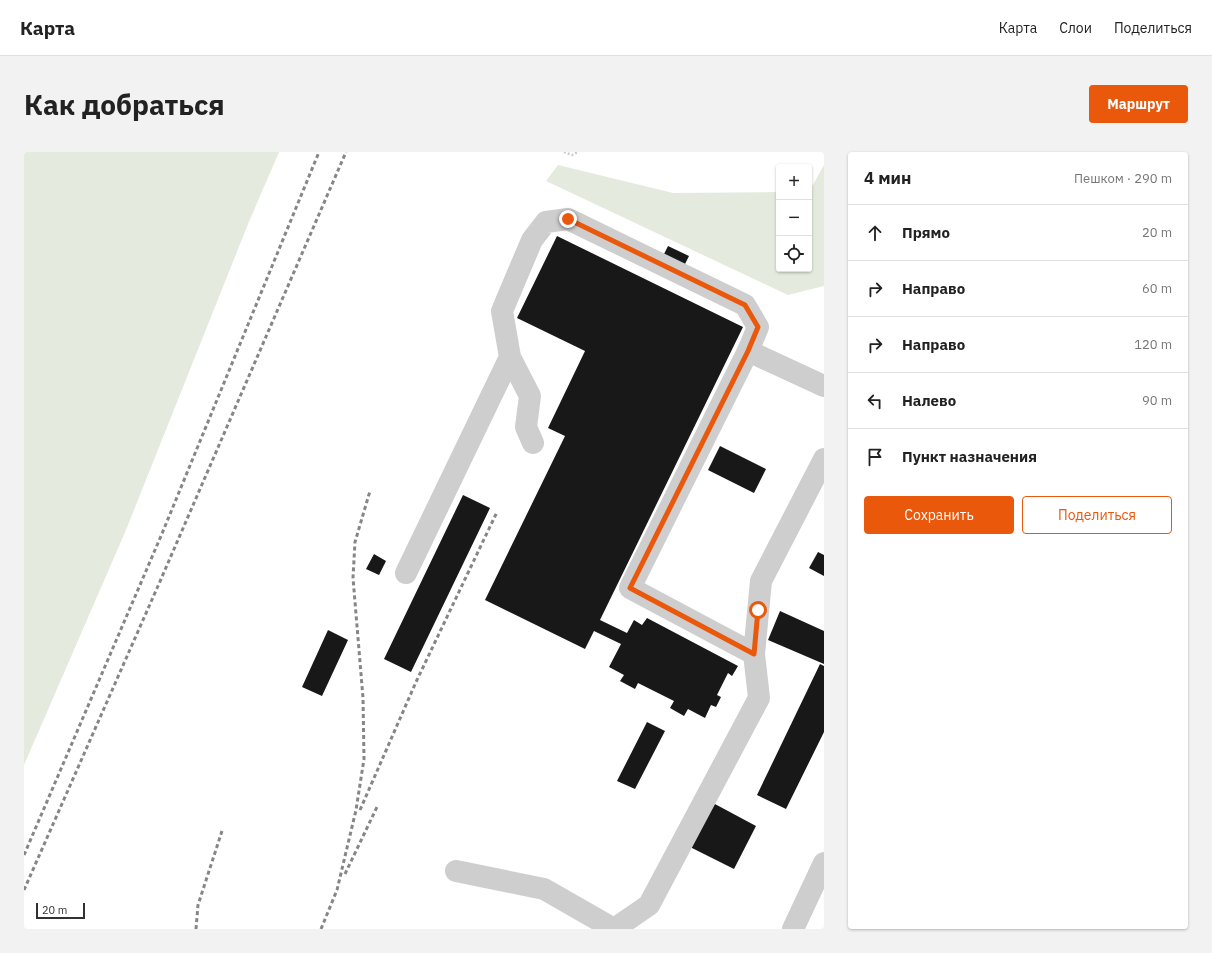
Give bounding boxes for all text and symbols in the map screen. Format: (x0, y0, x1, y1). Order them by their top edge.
text: Карта (20, 16, 75, 40)
text: Карта (999, 19, 1037, 37)
text: Слои (1059, 19, 1092, 37)
text: Поделиться (1114, 19, 1192, 37)
button: Маршрут (1089, 85, 1188, 123)
text: Как добраться (24, 86, 225, 123)
map controls (776, 164, 812, 272)
button: + (776, 164, 812, 200)
text: 4 мин (864, 167, 911, 189)
text: Пешком · 290 m (1074, 170, 1172, 187)
button: − (776, 200, 812, 236)
route end (559, 210, 577, 228)
icon: ahead (864, 222, 886, 244)
text: Прямо (902, 223, 950, 242)
text: 20 m (1142, 224, 1172, 241)
button: locate (776, 236, 812, 272)
icon: right (864, 278, 886, 300)
text: Направо (902, 279, 965, 298)
text: 60 m (1142, 280, 1172, 297)
icon: right (864, 334, 886, 356)
text: Направо (902, 335, 965, 354)
text: 120 m (1134, 336, 1172, 353)
icon: left (864, 390, 886, 412)
text: Налево (902, 391, 956, 410)
text: 90 m (1142, 392, 1172, 409)
icon: arrive (864, 446, 886, 468)
text: Пункт назначения (902, 447, 1037, 466)
button: Сохранить (864, 496, 1014, 534)
button: Поделиться (1022, 496, 1172, 534)
route start (749, 601, 767, 619)
scale bar (36, 901, 85, 920)
text: 20 m (42, 903, 67, 917)

